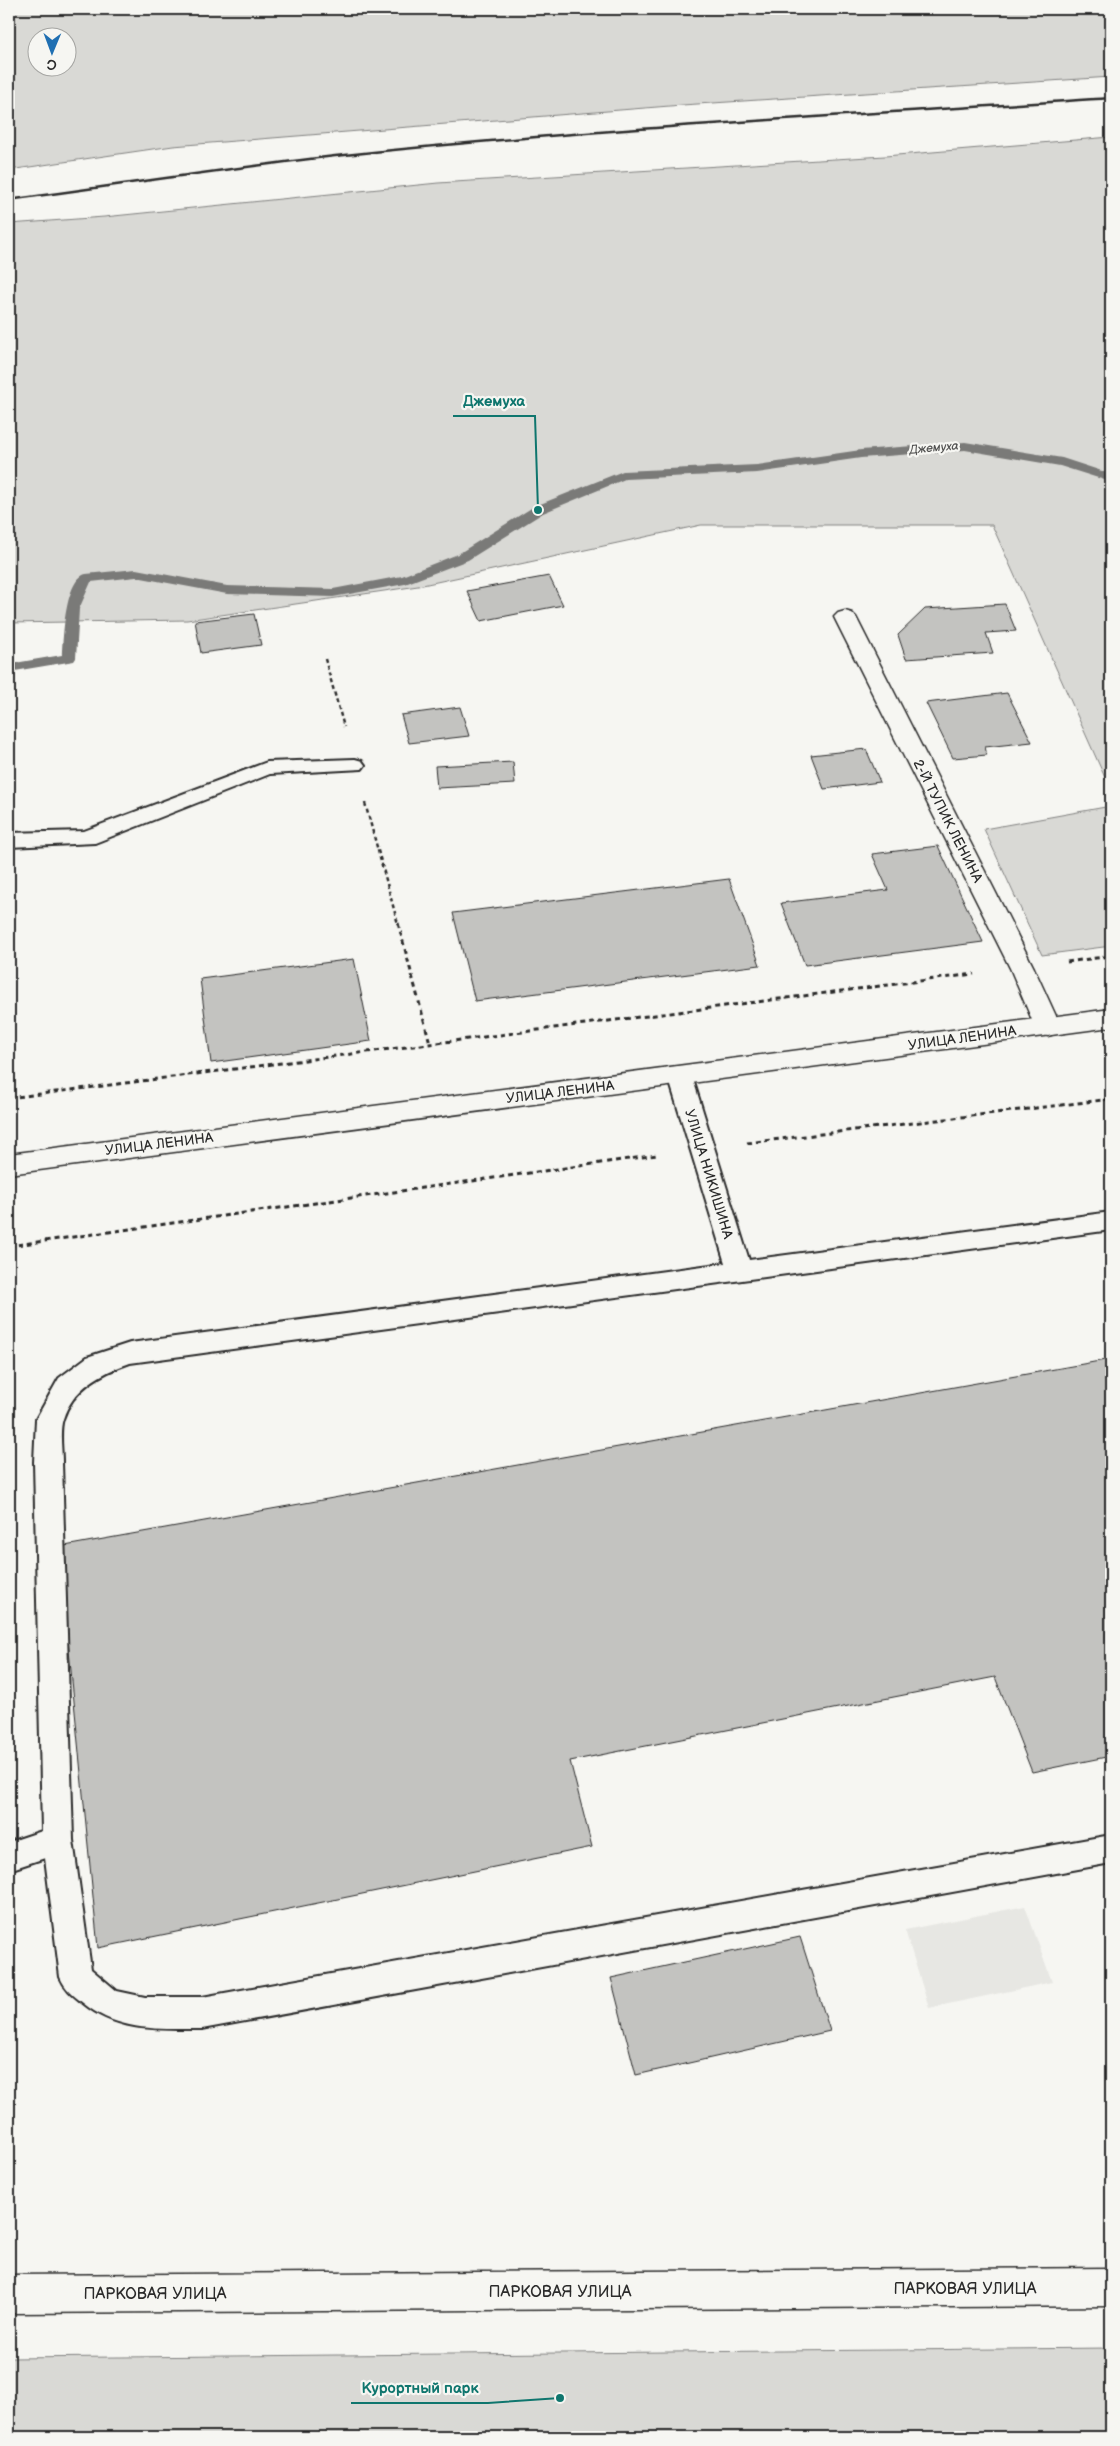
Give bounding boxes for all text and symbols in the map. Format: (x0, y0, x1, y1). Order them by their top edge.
north arrow (28, 28, 78, 78)
text: С (47, 56, 57, 73)
callout: Джемуха (453, 386, 535, 416)
text: Джемуха (463, 392, 525, 411)
water label: Джемуха (908, 438, 959, 458)
street label: 2-Й ТУПИК ЛЕНИНА (910, 757, 987, 886)
street label: УЛИЦА ЛЕНИНА (907, 1022, 1018, 1054)
street label: УЛИЦА ЛЕНИНА (505, 1077, 616, 1107)
street label: УЛИЦА НИКИШИНА (681, 1107, 737, 1241)
street label: УЛИЦА ЛЕНИНА (104, 1129, 215, 1159)
street label: ПАРКОВАЯ УЛИЦА (893, 2280, 1037, 2299)
street label: ПАРКОВАЯ УЛИЦА (488, 2283, 632, 2302)
street label: ПАРКОВАЯ УЛИЦА (83, 2285, 227, 2304)
callout: Курортный парк (351, 2373, 488, 2403)
text: Курортный парк (361, 2379, 479, 2398)

